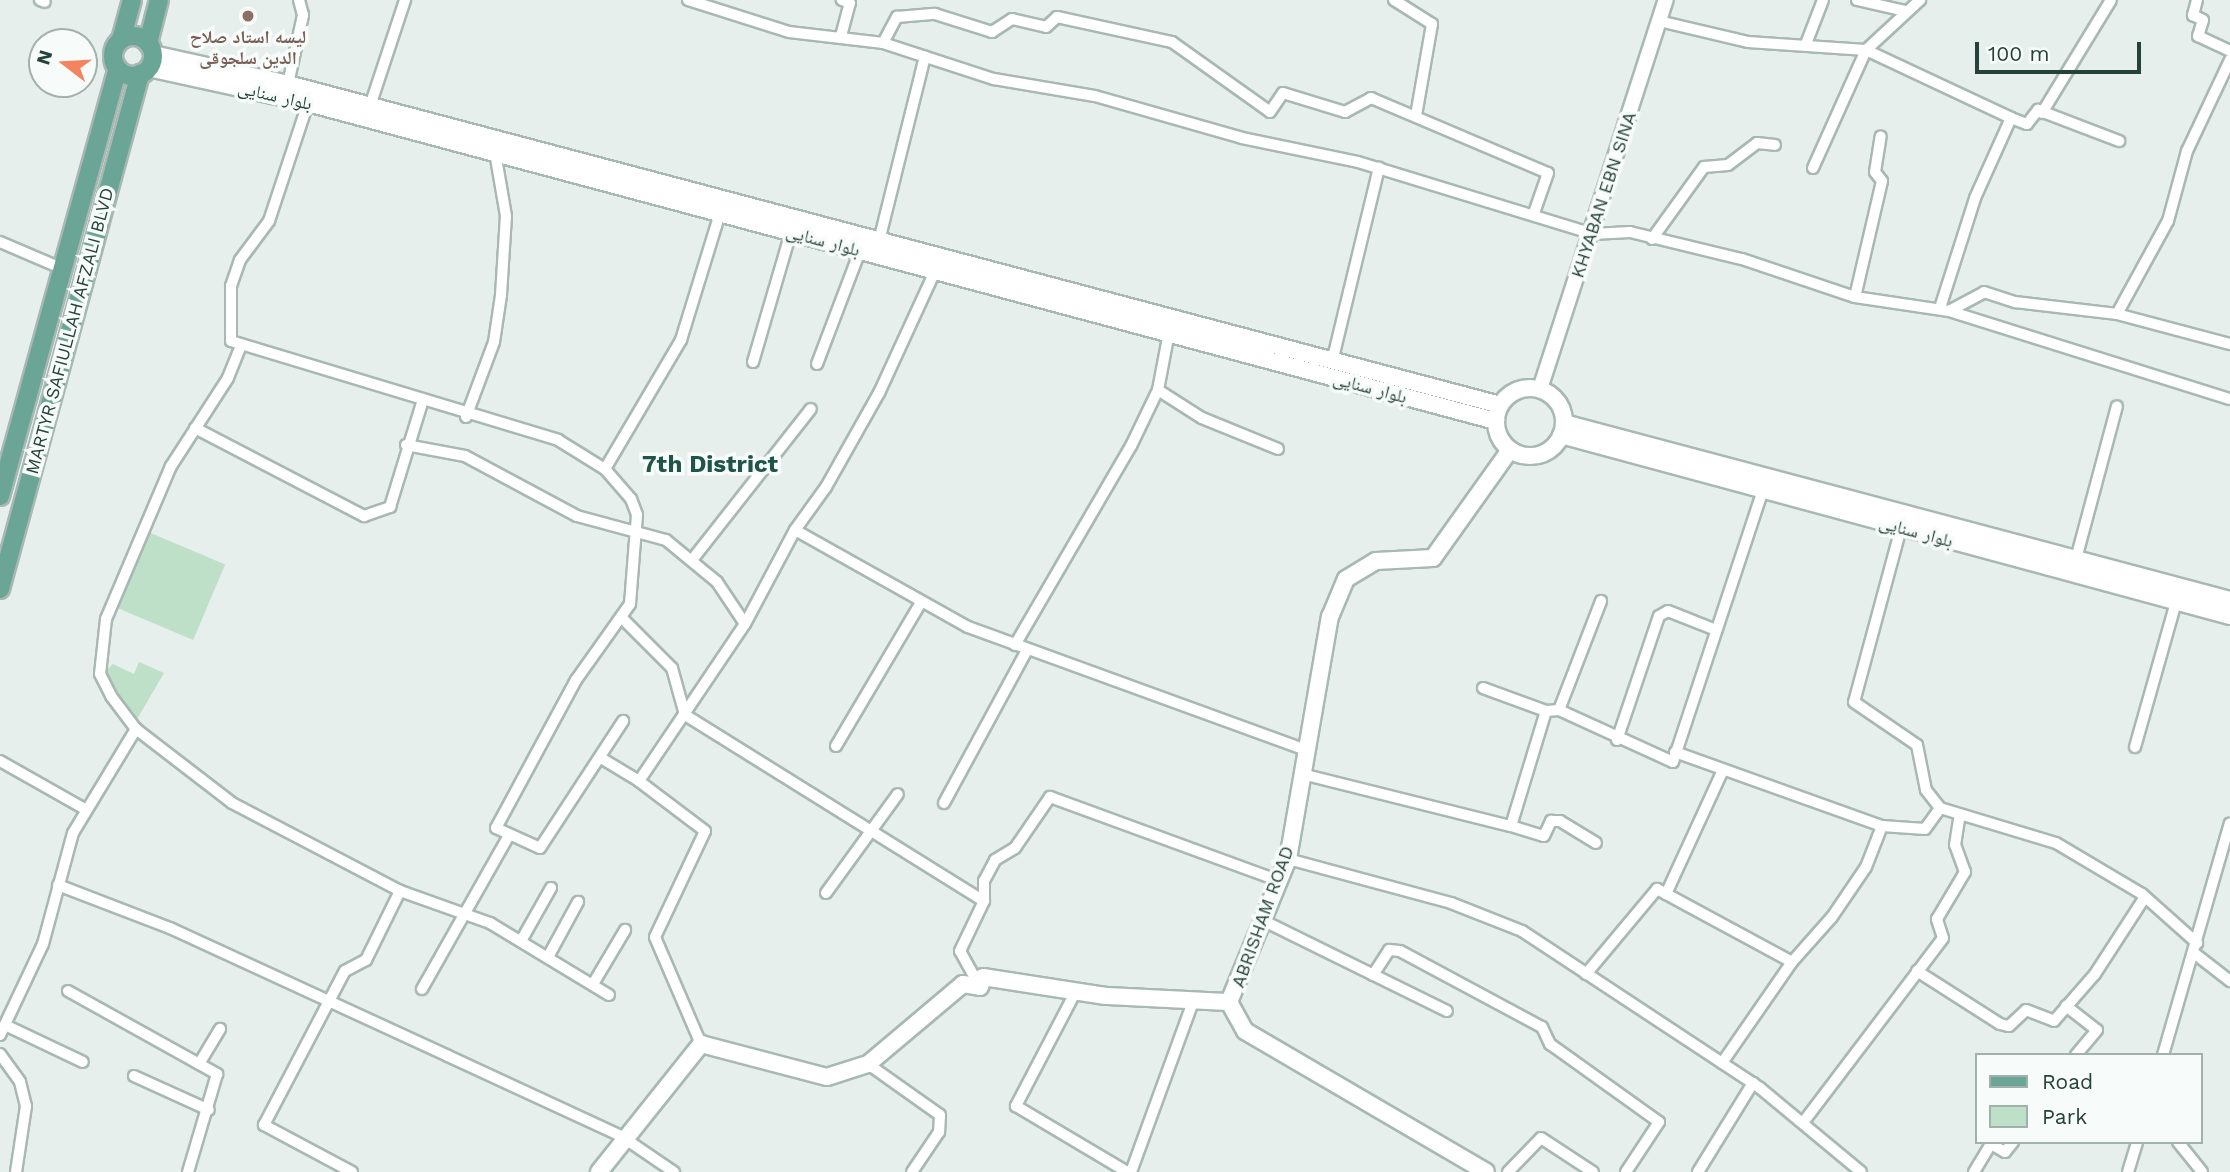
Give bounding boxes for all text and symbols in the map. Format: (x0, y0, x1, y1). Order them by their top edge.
marker: لیسه استاد صلاح الدین سلجوقی (240, 8, 256, 24)
place label: لیسه استاد صلاح الدین سلجوقی (190, 27, 306, 70)
north arrow (28, 28, 98, 98)
scale bar (1978, 28, 2144, 72)
text: 100 m (1988, 41, 2050, 66)
text: N (31, 47, 57, 67)
street label: بلوار سنایی (236, 77, 314, 115)
street label: KHYABAN EBN SINA (1567, 109, 1641, 281)
street label: MARTYR SAFIULLAH AFZALI BLVD (21, 185, 119, 477)
street label: بلوار سنایی (784, 221, 862, 261)
street label: بلوار سنایی (1331, 368, 1409, 408)
district label: 7th District (642, 451, 778, 479)
street label: بلوار سنایی (1877, 512, 1955, 552)
street label: ABRISHAM ROAD (1227, 843, 1299, 991)
legend (1974, 1053, 2202, 1144)
text: Road (2042, 1069, 2093, 1094)
text: Park (2042, 1104, 2087, 1129)

